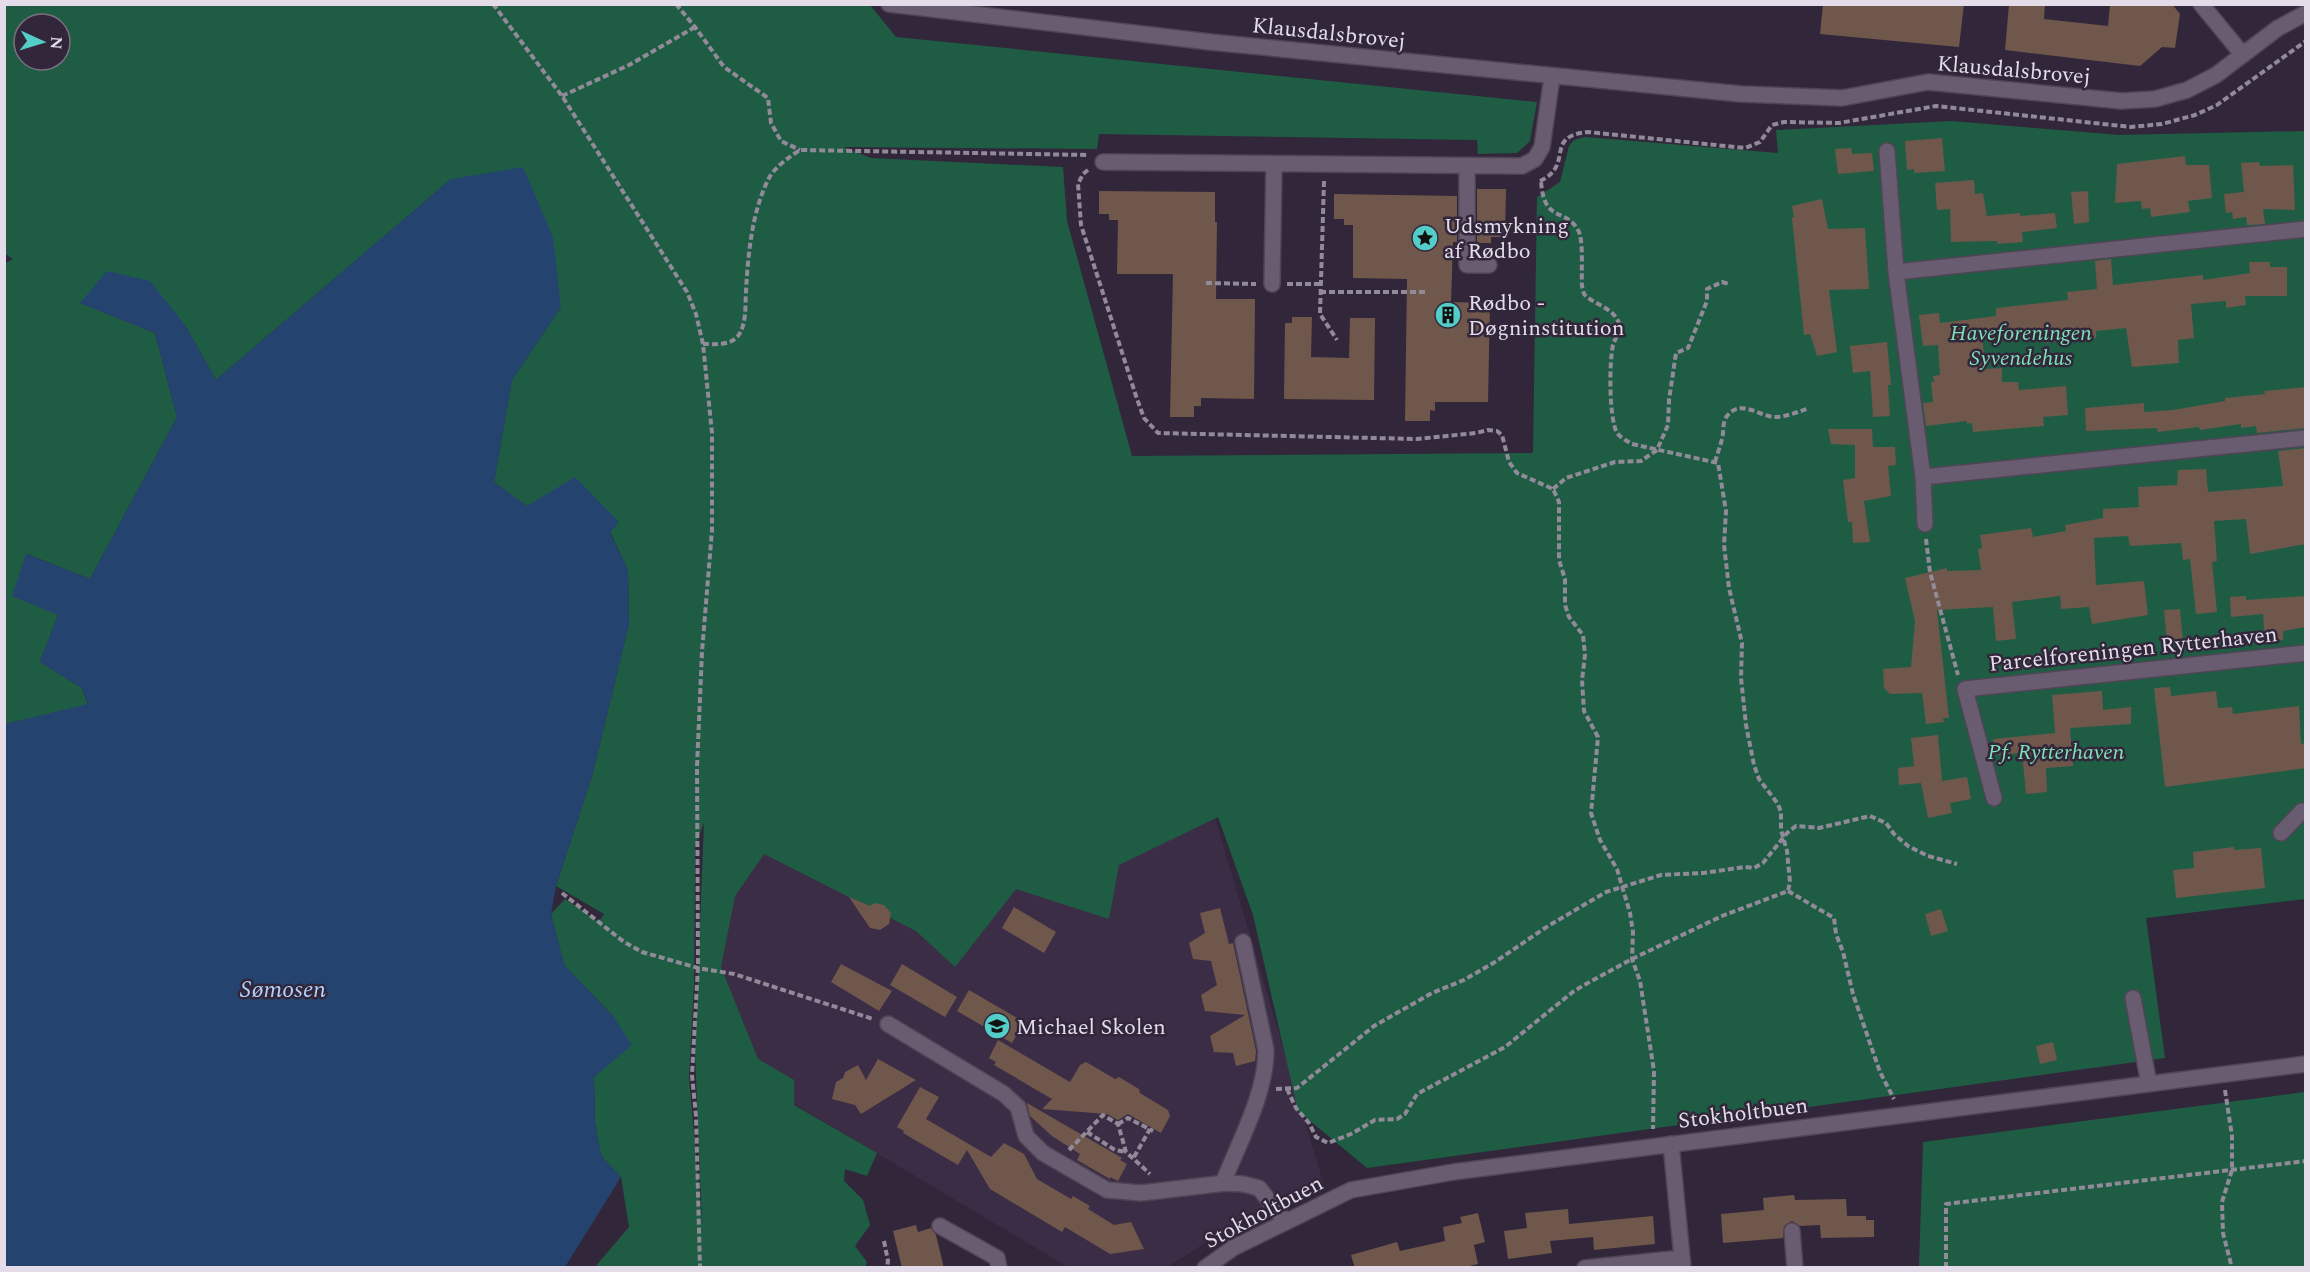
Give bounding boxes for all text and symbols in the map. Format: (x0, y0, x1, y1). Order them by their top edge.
street label: Klausdalsbrovej (1250, 9, 1407, 58)
north arrow (12, 12, 72, 72)
text: N (44, 36, 68, 50)
street label: Klausdalsbrovej (1936, 47, 2092, 94)
place label: Udsmykning af Rødbo (1444, 210, 1569, 268)
place icon: Udsmykning af Rødbo (1410, 223, 1440, 253)
place label: Rødbo - Døgninstitution (1468, 287, 1625, 345)
building icon: Rødbo - Døgninstitution (1433, 300, 1463, 330)
park label: Haveforeningen Syvendehus (1950, 317, 2092, 375)
street label: Parcelforeningen Rytterhaven (1987, 618, 2279, 681)
park label: Pf. Rytterhaven (1988, 736, 2125, 769)
water label: Sømosen (240, 972, 326, 1008)
school or university icon: Michael Skolen (982, 1011, 1012, 1041)
place label: Michael Skolen (1016, 1011, 1166, 1044)
street label: Stokholtbuen (1676, 1089, 1810, 1138)
street label: Stokholtbuen (1198, 1167, 1329, 1258)

